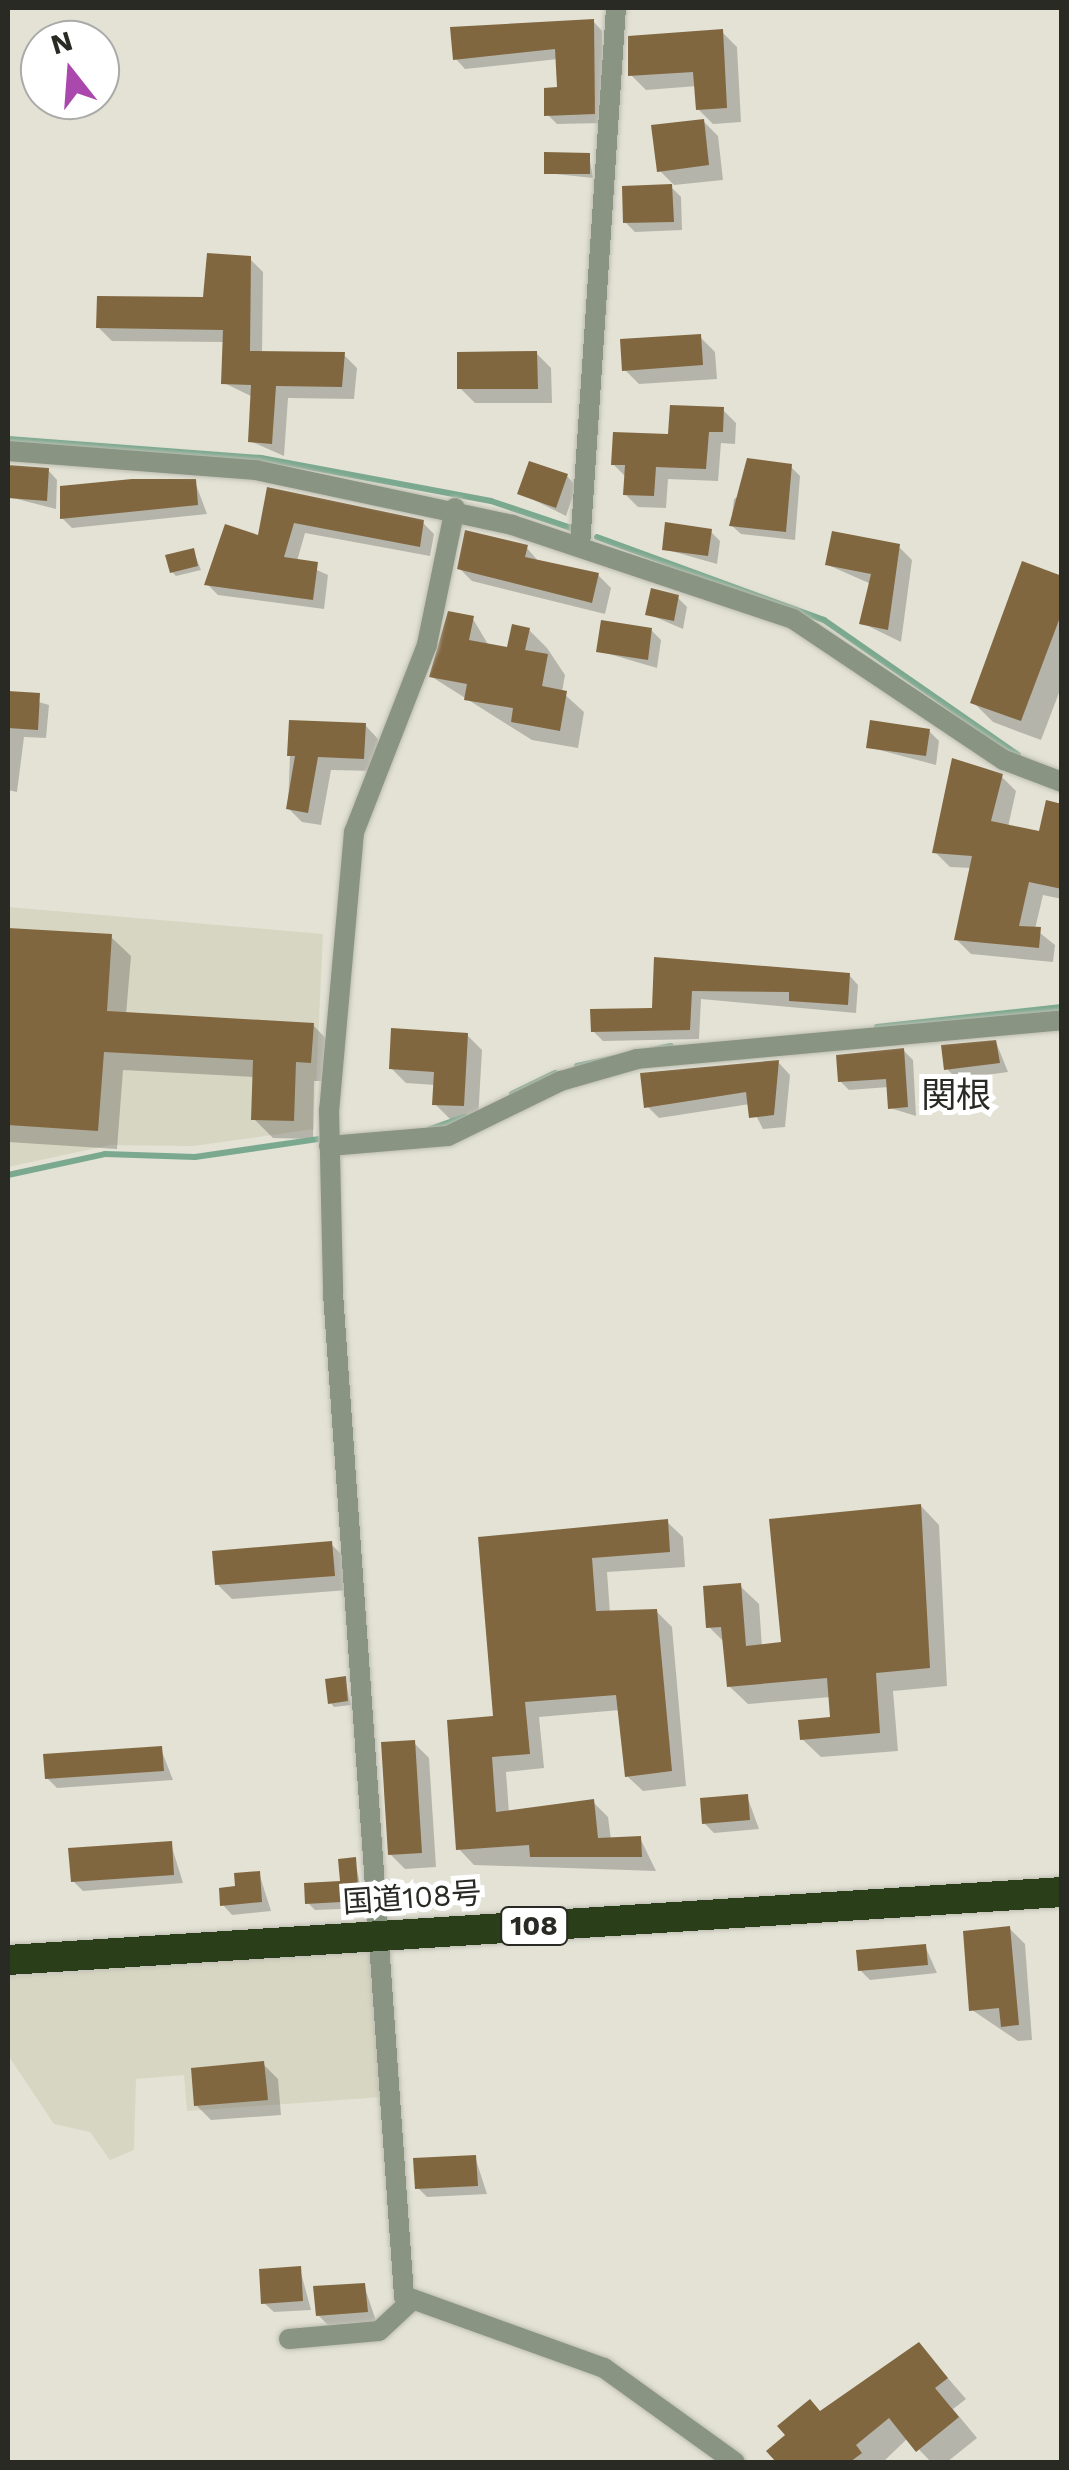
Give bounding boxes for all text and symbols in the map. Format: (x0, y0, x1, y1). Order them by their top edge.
north arrow (20, 20, 120, 120)
text: N (47, 24, 76, 62)
district label: 関根 (921, 1074, 991, 1116)
street label: 国道108号 (341, 1875, 483, 1921)
road number: 108 (499, 1903, 569, 1949)

